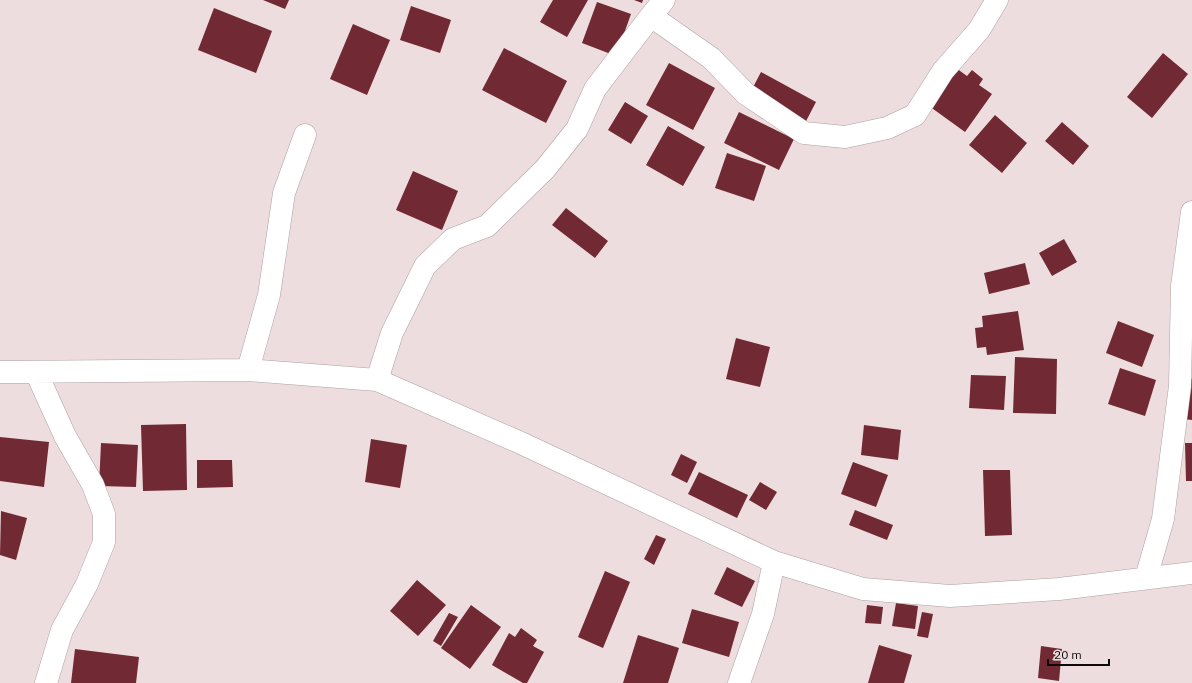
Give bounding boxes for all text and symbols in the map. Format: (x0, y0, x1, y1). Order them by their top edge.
scale bar (1048, 641, 1109, 667)
text: 20 m (1054, 647, 1082, 662)

